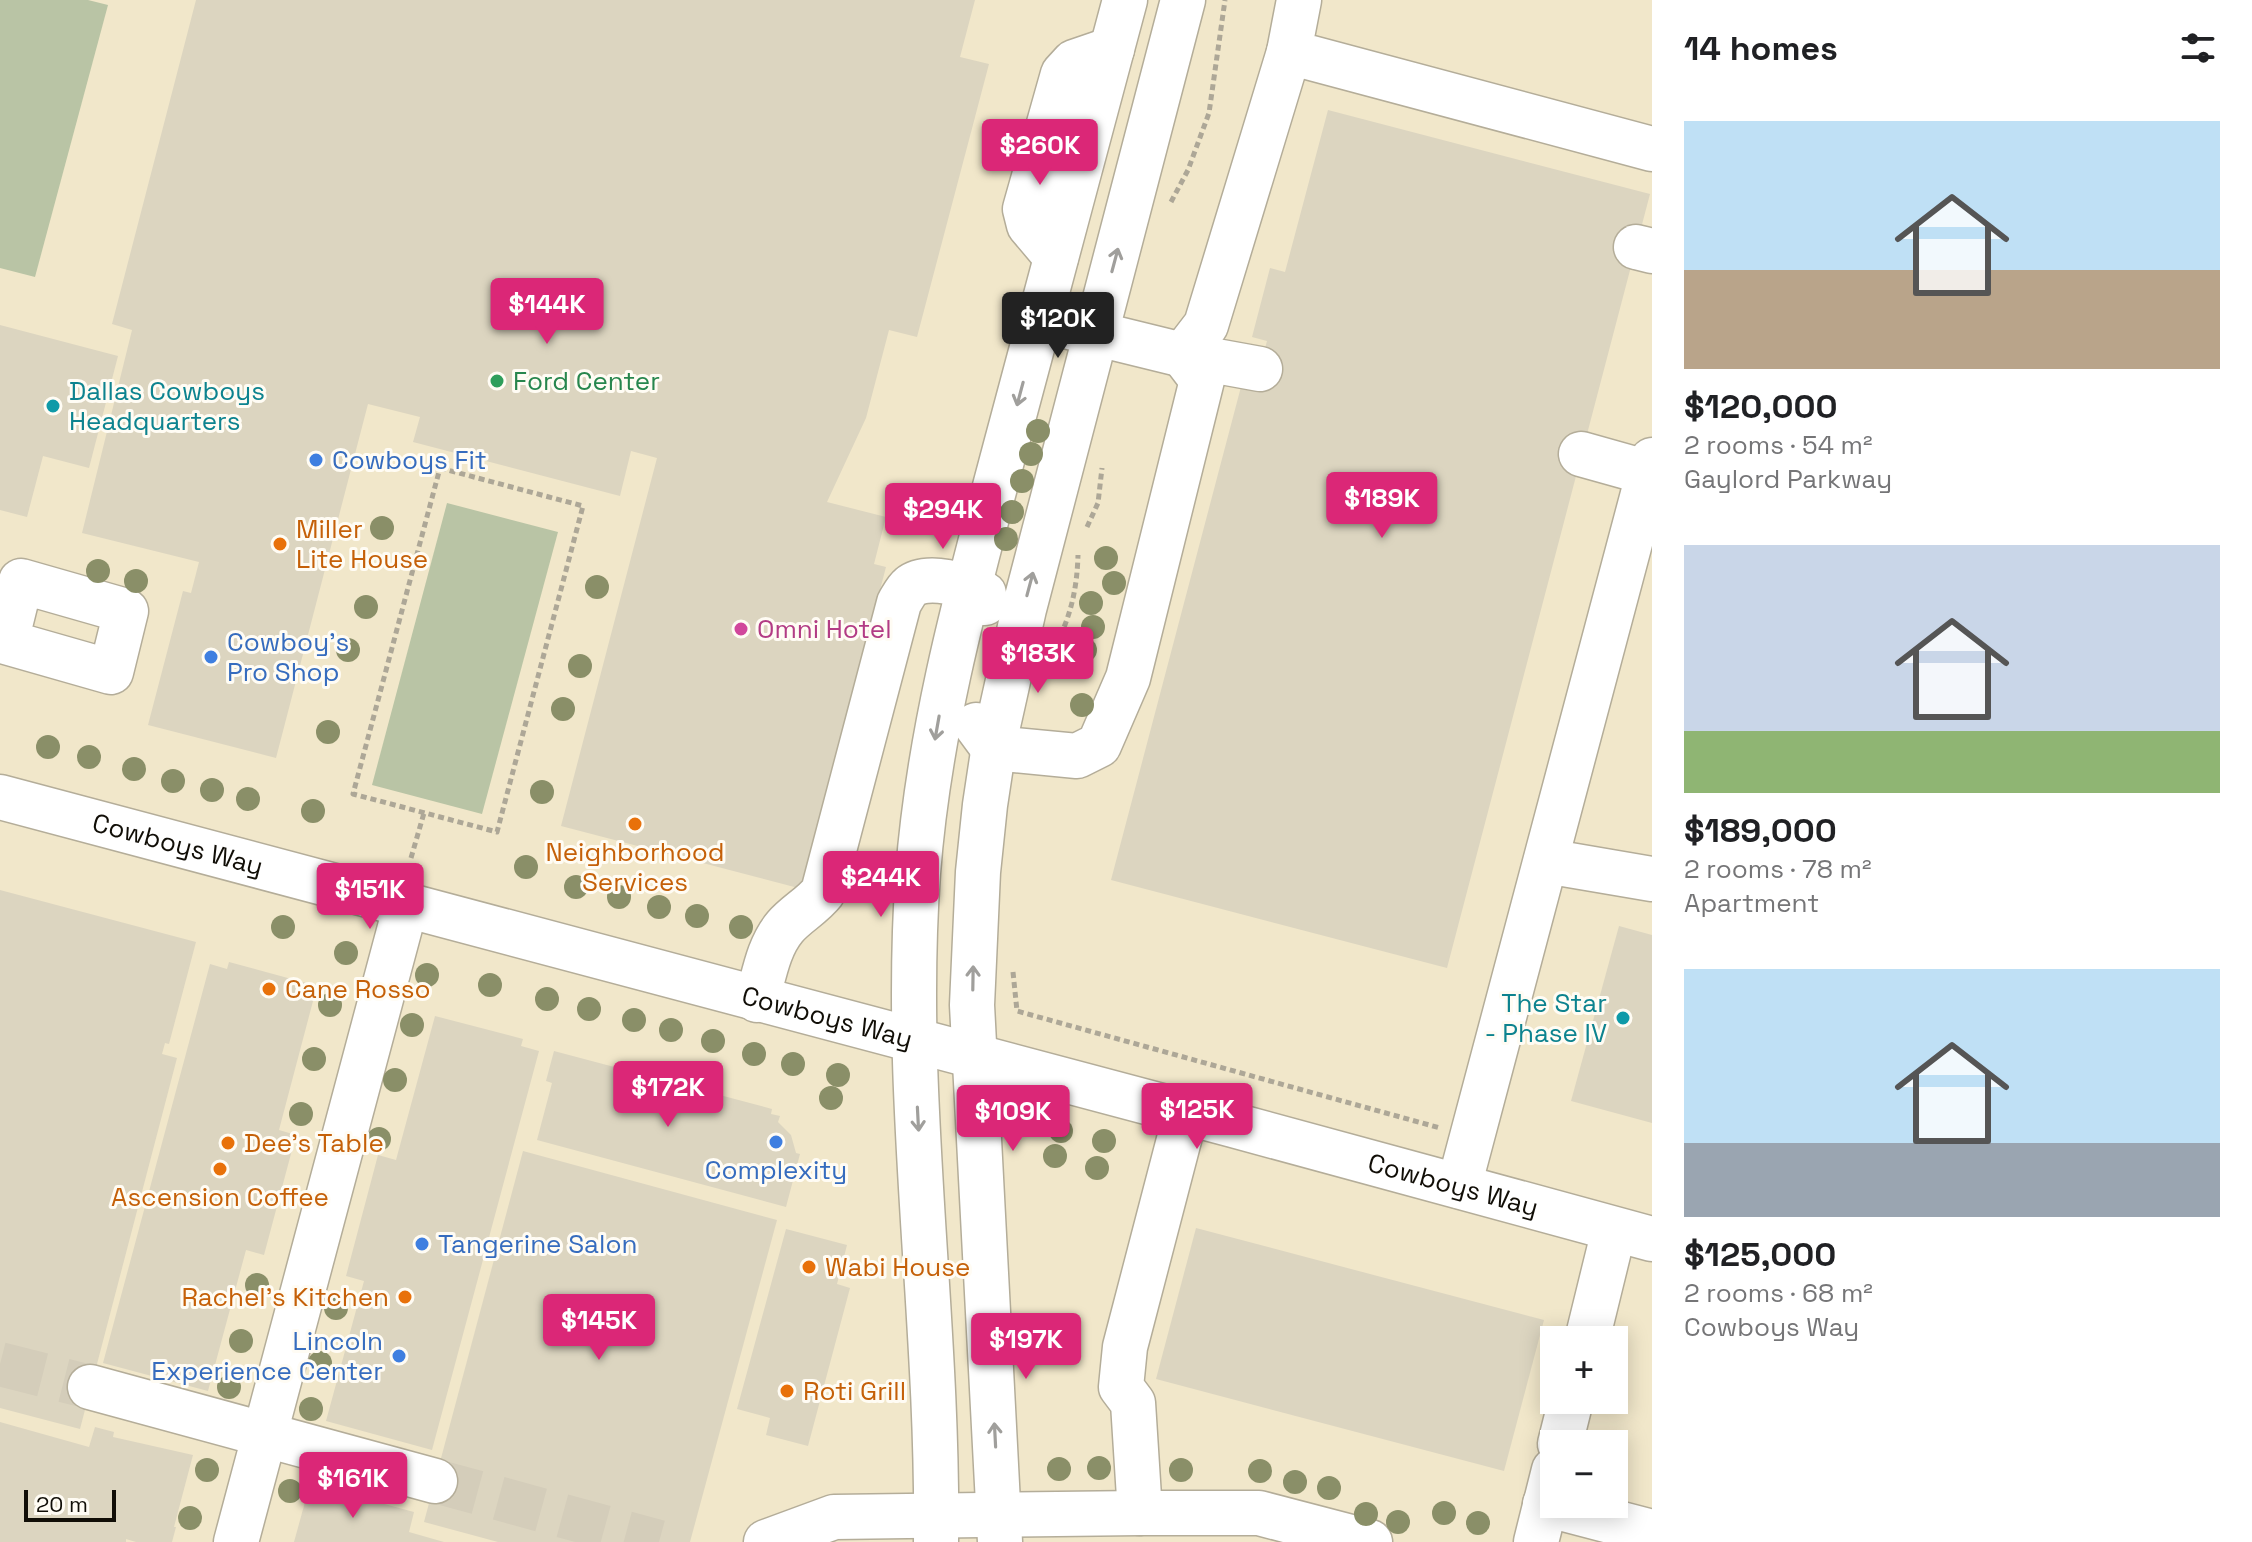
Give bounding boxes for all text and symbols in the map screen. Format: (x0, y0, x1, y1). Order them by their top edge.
icon: filters (2176, 26, 2220, 70)
text: 14 homes (1684, 27, 1838, 70)
pin: $260K (984, 119, 1096, 187)
text: $260K (1000, 128, 1080, 162)
icon: home (1880, 173, 2024, 317)
one-way arrow (1108, 247, 1123, 273)
pin: $144K (491, 278, 603, 346)
text: $144K (509, 287, 585, 321)
pin: $120K (1002, 292, 1114, 360)
text: $120K (1020, 301, 1096, 335)
place label: Ford Center (513, 364, 660, 398)
marker: Ford Center (488, 372, 506, 390)
place label: Dallas Cowboys Headquarters (69, 374, 265, 438)
one-way arrow (1011, 381, 1026, 407)
text: $120,000 (1684, 385, 1837, 428)
marker: Dallas Cowboys Headquarters (44, 397, 62, 415)
text: 2 rooms · 54 m² (1684, 428, 1873, 462)
place label: Cowboys Fit (332, 443, 487, 477)
marker: Cowboys Fit (307, 451, 325, 469)
text: Gaylord Parkway (1684, 462, 1892, 496)
pin: $189K (1326, 472, 1438, 540)
text: $189K (1344, 481, 1420, 515)
pin: $294K (887, 483, 999, 551)
text: $294K (903, 492, 983, 526)
place label: Miller Lite House (296, 512, 428, 576)
marker: Miller Lite House (271, 535, 289, 553)
one-way arrow (1024, 571, 1039, 597)
icon: home (1880, 597, 2024, 741)
place label: Omni Hotel (757, 612, 892, 646)
marker: Omni Hotel (732, 620, 750, 638)
place label: Cowboy's Pro Shop (227, 625, 349, 689)
pin: $183K (982, 627, 1094, 695)
text: $183K (1000, 636, 1076, 670)
marker: Cowboy's Pro Shop (202, 648, 220, 666)
one-way arrow (929, 715, 944, 740)
street label: Cowboys Way (89, 805, 267, 883)
text: $189,000 (1684, 809, 1837, 852)
marker: Neighborhood Services (626, 815, 644, 833)
place label: Neighborhood Services (545, 835, 725, 899)
pin: $244K (825, 851, 937, 919)
text: 2 rooms · 78 m² (1684, 852, 1871, 886)
text: $244K (841, 860, 921, 894)
pin: $151K (314, 863, 426, 931)
text: $151K (335, 872, 405, 906)
text: Apartment (1684, 886, 1819, 920)
one-way arrow (965, 965, 981, 992)
place label: Cane Rosso (285, 972, 431, 1006)
street label: Cowboys Way (738, 978, 916, 1056)
marker: Cane Rosso (260, 980, 278, 998)
place label: The Star - Phase IV (1485, 986, 1607, 1050)
marker: The Star - Phase IV (1614, 1009, 1632, 1027)
icon: home (1880, 1021, 2024, 1165)
pin: $172K (612, 1061, 724, 1129)
text: $172K (631, 1070, 705, 1104)
pin: $125K (1141, 1083, 1253, 1151)
pin: $109K (957, 1085, 1069, 1153)
text: $125K (1160, 1092, 1234, 1126)
text: $109K (975, 1094, 1051, 1128)
one-way arrow (910, 1105, 925, 1132)
place label: Dee's Table (244, 1126, 384, 1160)
marker: Complexity (767, 1133, 785, 1151)
marker: Dee's Table (219, 1134, 237, 1152)
street label: Cowboys Way (1364, 1145, 1542, 1224)
place label: Complexity (705, 1153, 847, 1187)
marker: Ascension Coffee (211, 1160, 229, 1178)
place label: Ascension Coffee (111, 1180, 329, 1214)
place label: Tangerine Salon (438, 1227, 637, 1261)
text: $125,000 (1684, 1233, 1836, 1276)
marker: Tangerine Salon (413, 1235, 431, 1253)
place label: Wabi House (825, 1250, 970, 1284)
marker: Wabi House (800, 1258, 818, 1276)
text: 2 rooms · 68 m² (1684, 1276, 1873, 1310)
place label: Rachel's Kitchen (181, 1280, 389, 1314)
marker: Rachel's Kitchen (396, 1288, 414, 1306)
pin: $145K (543, 1294, 655, 1362)
text: $145K (561, 1303, 637, 1337)
text: Cowboys Way (1684, 1310, 1859, 1344)
pin: $197K (970, 1313, 1082, 1381)
text: $197K (989, 1322, 1063, 1356)
place label: Lincoln Experience Center (151, 1324, 383, 1388)
map controls (1540, 1326, 1628, 1518)
button: + (1540, 1326, 1628, 1414)
marker: Lincoln Experience Center (390, 1347, 408, 1365)
place label: Roti Grill (803, 1374, 906, 1408)
marker: Roti Grill (778, 1382, 796, 1400)
one-way arrow (987, 1422, 1002, 1449)
button: − (1540, 1430, 1628, 1518)
pin: $161K (297, 1452, 409, 1520)
text: $161K (317, 1461, 389, 1495)
scale bar (24, 1486, 116, 1522)
text: 20 m (36, 1490, 88, 1518)

